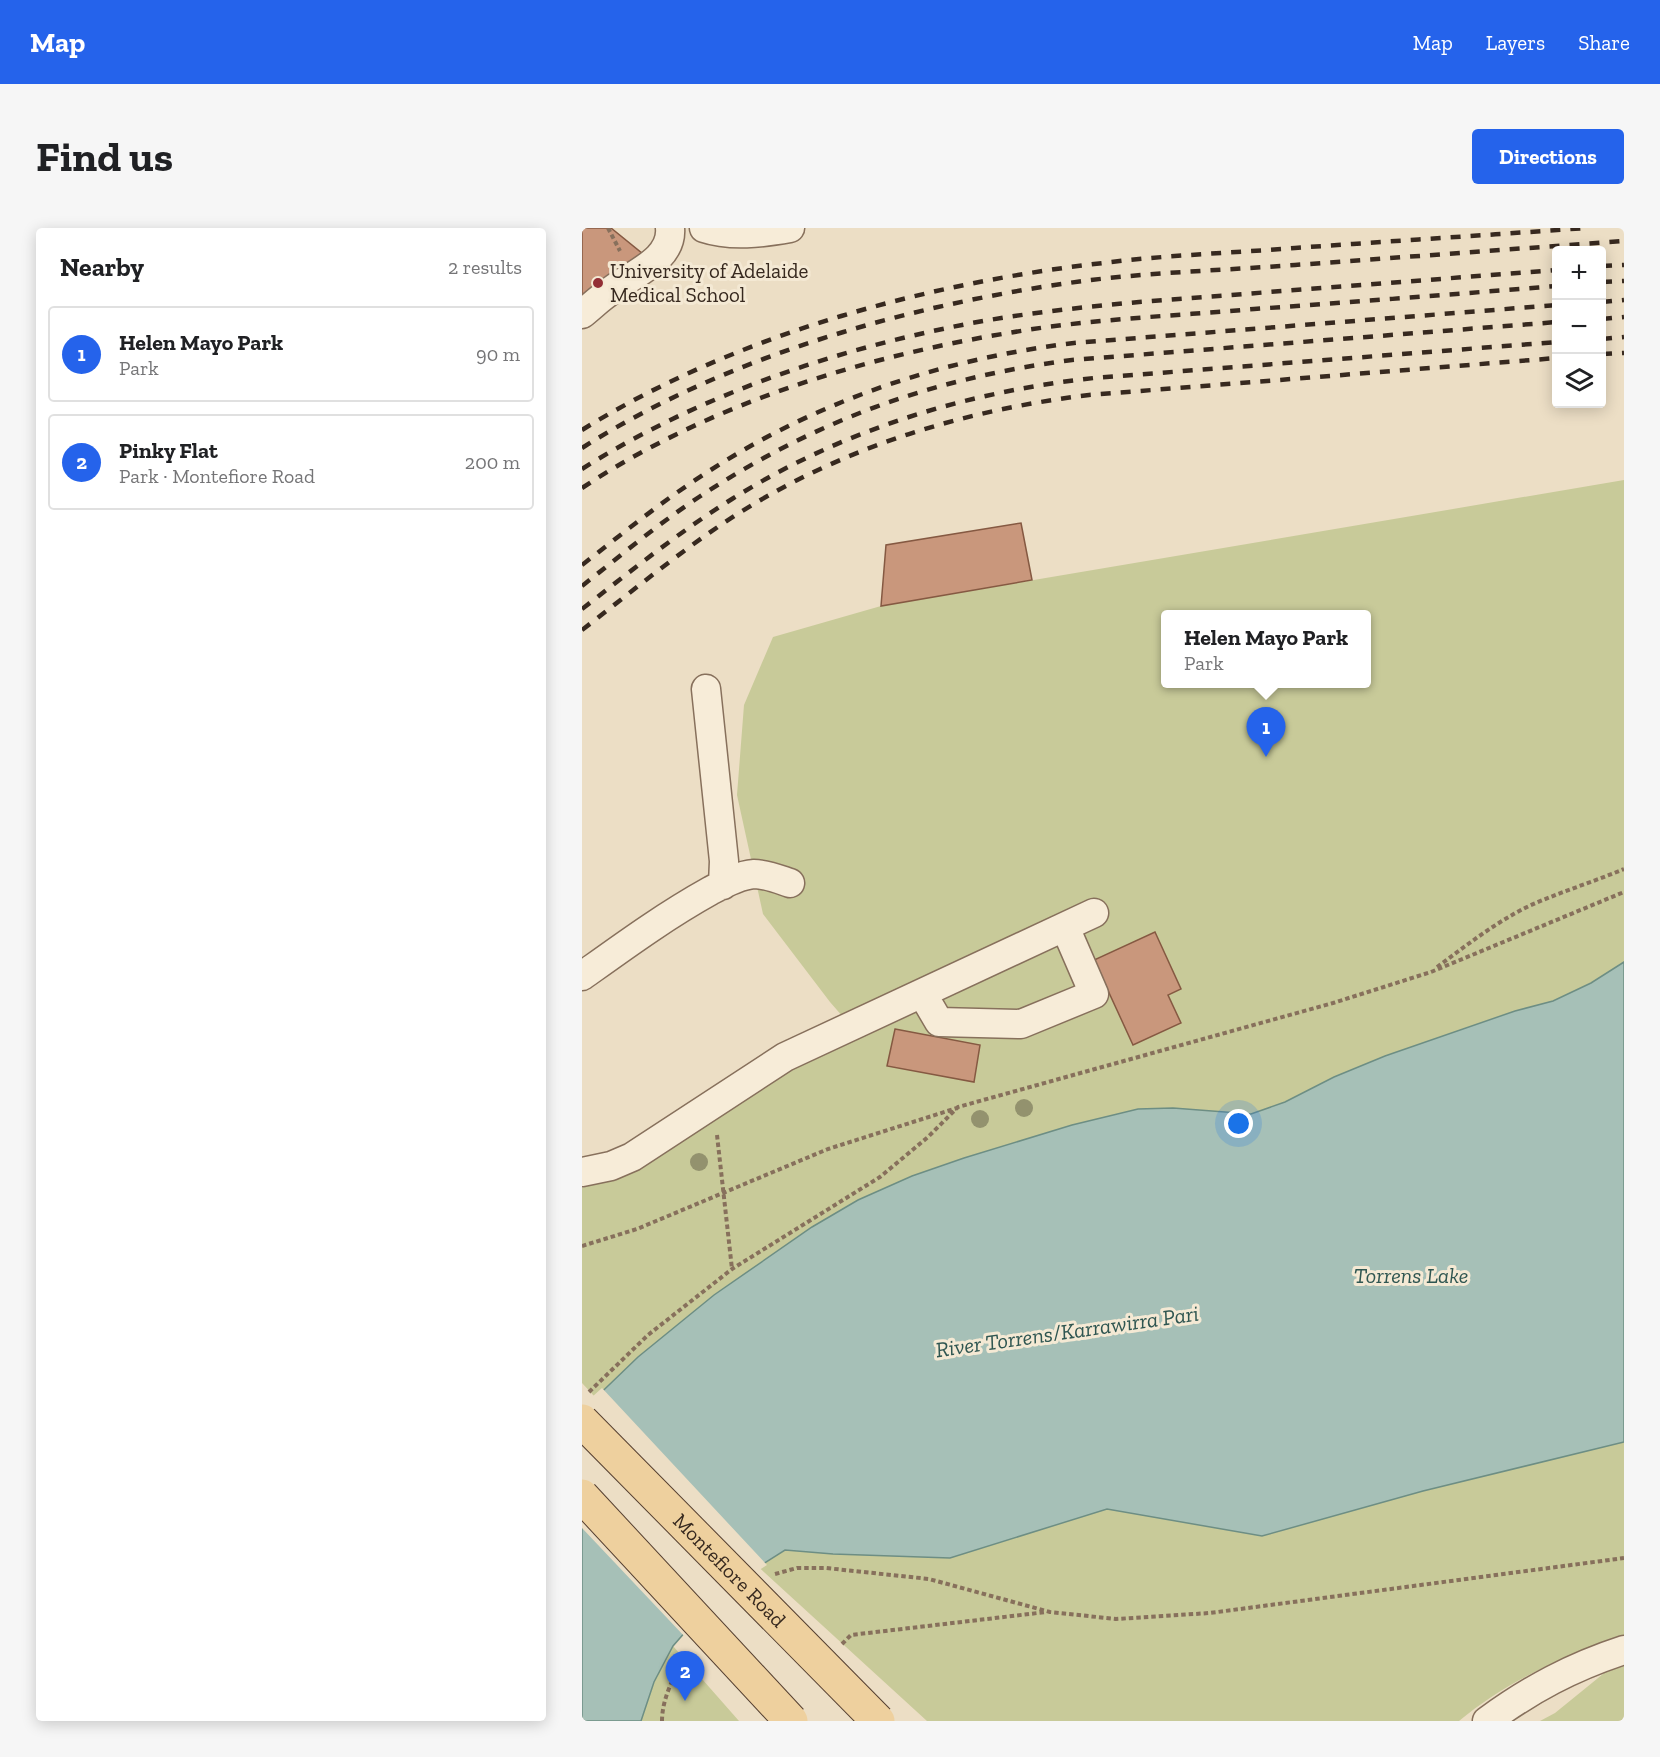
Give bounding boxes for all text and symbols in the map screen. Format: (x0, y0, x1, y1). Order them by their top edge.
text: Map (30, 26, 85, 59)
text: Map (1413, 30, 1453, 55)
text: Layers (1486, 30, 1545, 55)
text: Share (1578, 30, 1630, 55)
button: Directions (1472, 129, 1624, 184)
text: Find us (36, 131, 173, 182)
map controls (1552, 246, 1606, 408)
button: + (1552, 246, 1606, 300)
text: Nearby (60, 251, 144, 283)
text: 2 results (448, 255, 522, 279)
place label: University of Adelaide Medical School (610, 258, 809, 307)
marker: University of Adelaide Medical School (591, 276, 605, 290)
button: − (1552, 300, 1606, 354)
text: Helen Mayo Park (119, 329, 283, 356)
text: 1 (77, 342, 86, 366)
text: 90 m (476, 342, 520, 366)
button: layers (1552, 354, 1606, 408)
text: Park (119, 356, 159, 380)
text: Pinky Flat (119, 437, 218, 464)
text: 2 (76, 450, 87, 474)
text: 200 m (465, 450, 520, 474)
text: Park · Montefiore Road (119, 464, 315, 488)
popup (1161, 610, 1371, 688)
text: Helen Mayo Park (1184, 624, 1348, 651)
text: Park (1184, 651, 1224, 675)
pin: 1 (1246, 708, 1286, 757)
your location (1224, 1109, 1253, 1138)
water label: Torrens Lake (1354, 1262, 1468, 1289)
water label: River Torrens/Karrawirra Pari (934, 1300, 1200, 1363)
street label: Montefiore Road (668, 1508, 792, 1633)
pin: 2 (666, 1652, 704, 1701)

